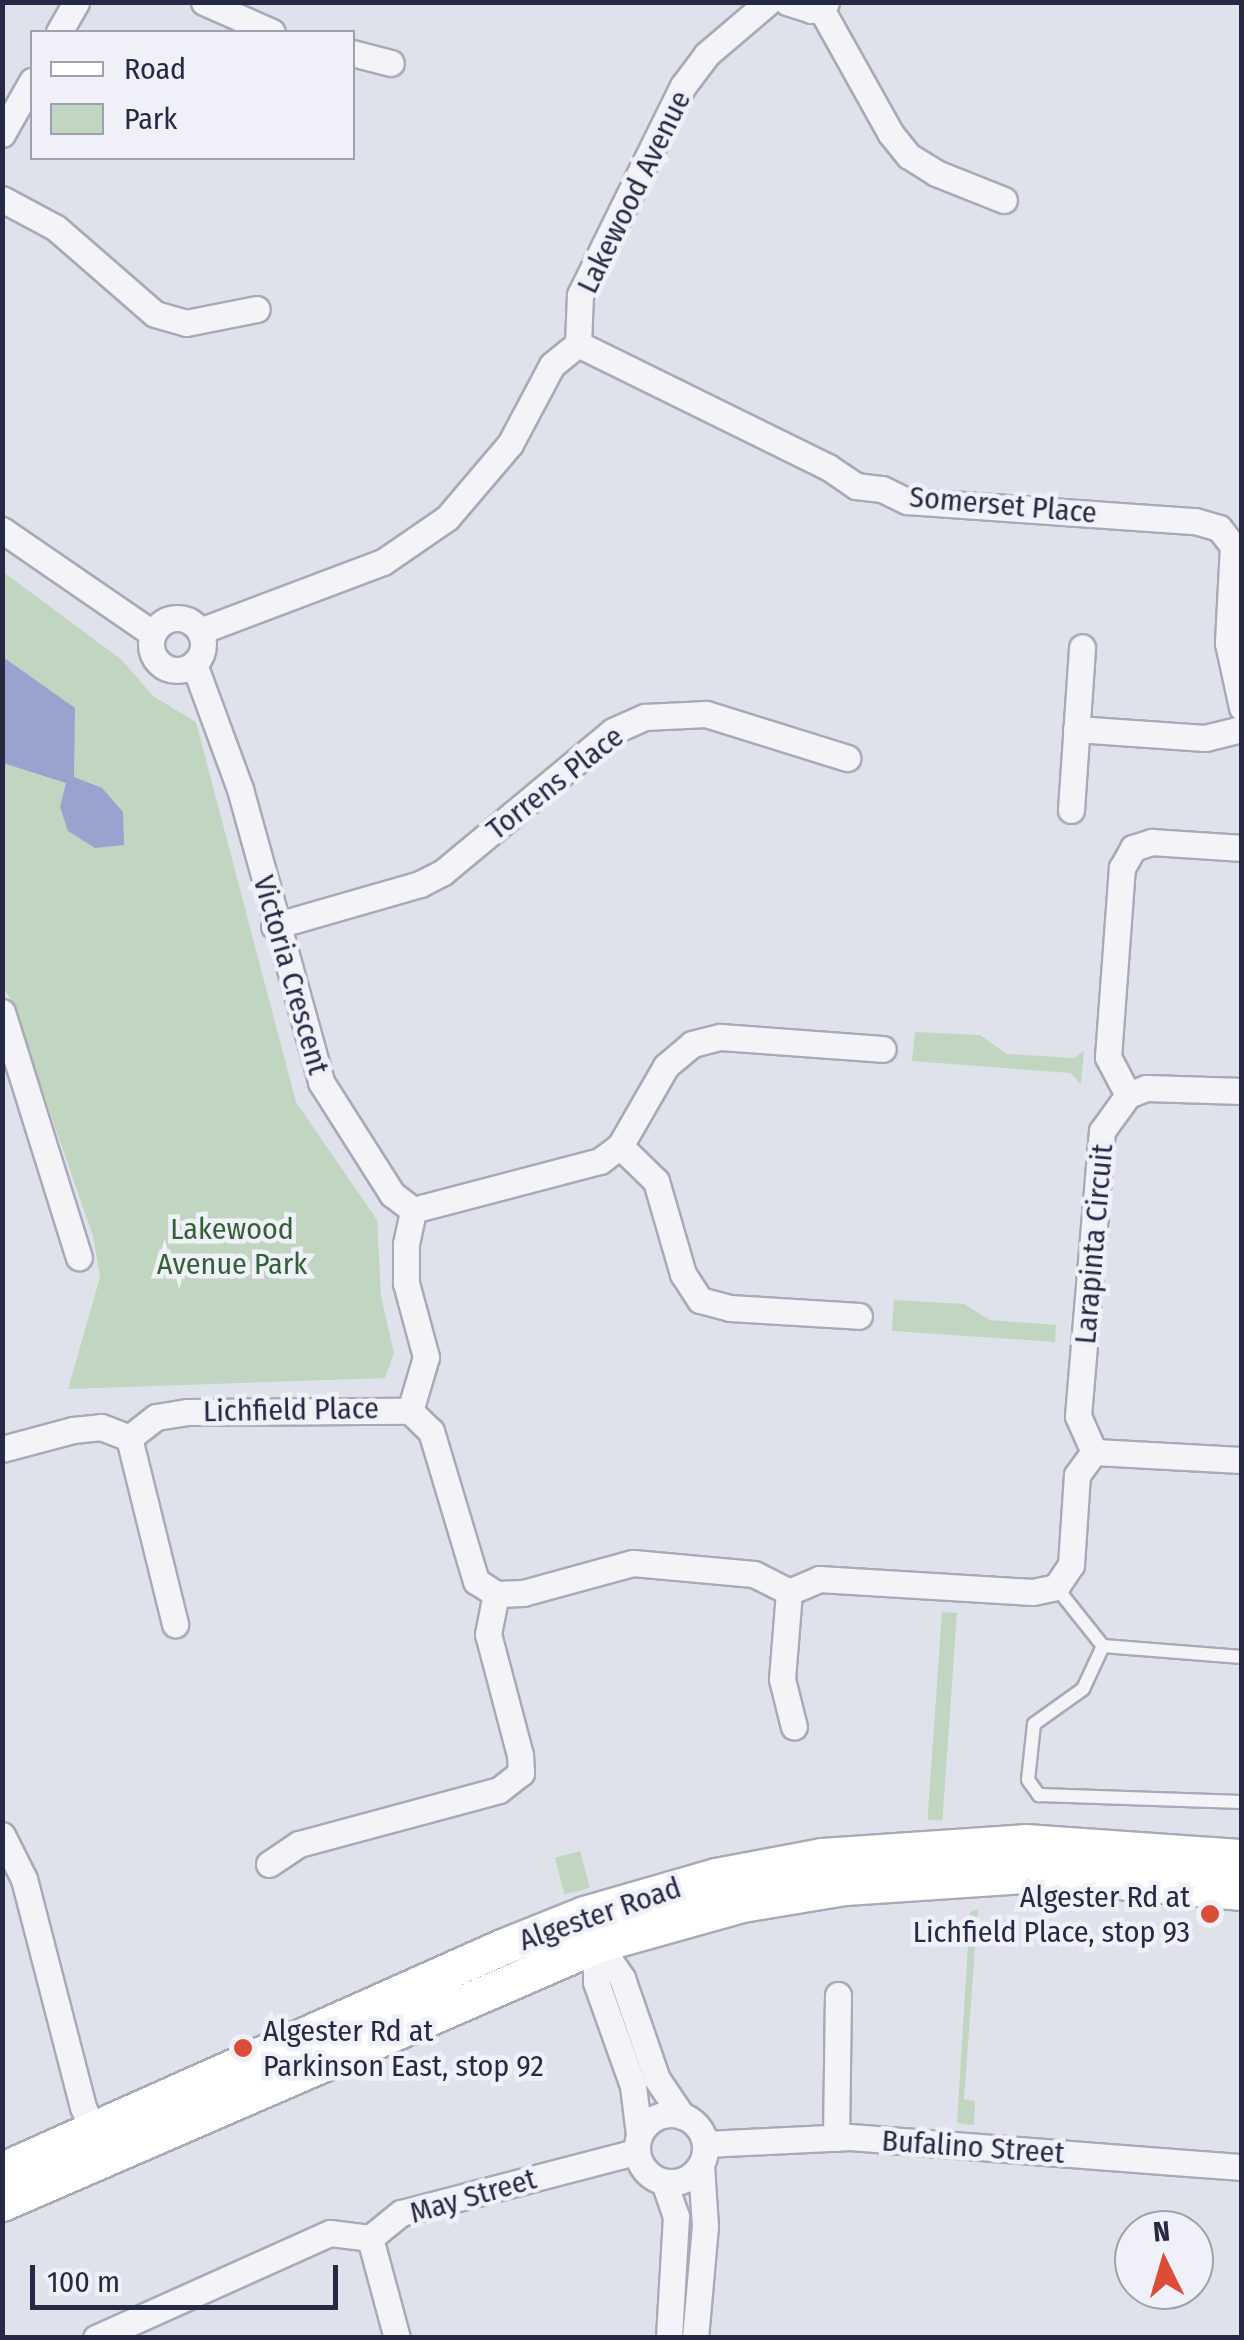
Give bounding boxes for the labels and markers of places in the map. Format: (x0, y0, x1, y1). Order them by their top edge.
place label: Algester Rd at Lichfield Place, stop 93 (913, 1879, 1190, 1950)
marker: Algester Rd at Lichfield Place, stop 93 (1199, 1903, 1221, 1925)
place label: Algester Rd at Parkinson East, stop 92 (263, 2013, 544, 2084)
marker: Algester Rd at Parkinson East, stop 92 (232, 2037, 254, 2059)

